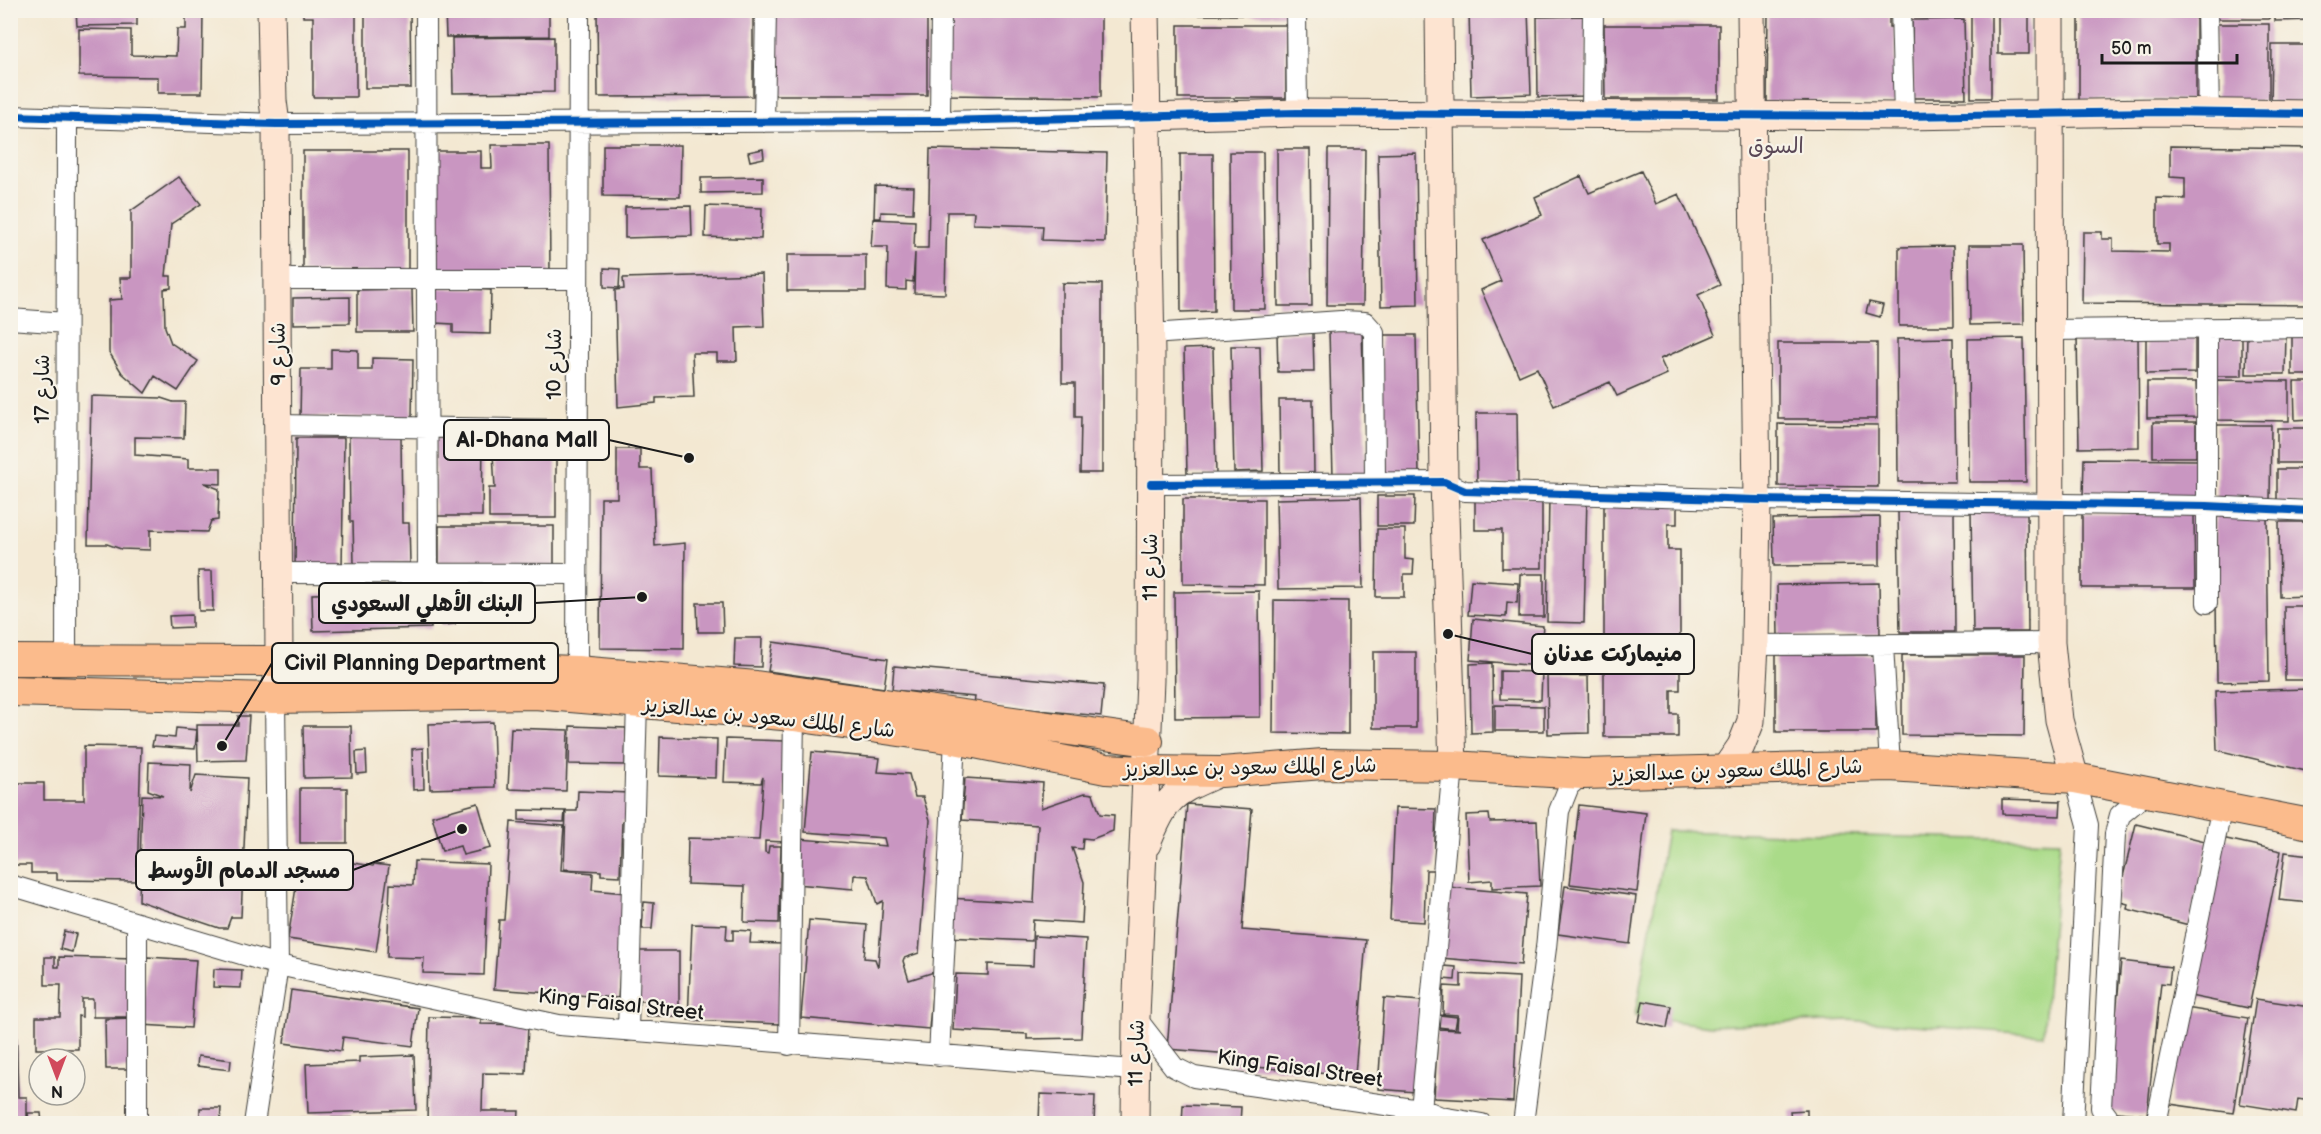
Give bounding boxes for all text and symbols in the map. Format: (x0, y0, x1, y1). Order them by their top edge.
scale bar (2102, 27, 2237, 65)
text: 50 m (2111, 38, 2152, 59)
district label: السوق (1748, 133, 1804, 160)
street label: شارع 9 (265, 322, 294, 386)
street label: شارع 10 (542, 328, 569, 400)
street label: شارع 17 (30, 354, 57, 424)
callout: Al-Dhana Mall (444, 420, 609, 460)
text: Al-Dhana Mall (455, 427, 598, 454)
street label: شارع 11 (1138, 533, 1165, 601)
callout: البنك الأهلي السعودي (319, 583, 535, 623)
text: البنك الأهلي السعودي (331, 589, 523, 623)
callout: منيماركت عدنان (1532, 634, 1694, 674)
text: منيماركت عدنان (1544, 641, 1682, 668)
callout: Civil Planning Department (272, 643, 558, 683)
text: Civil Planning Department (284, 650, 546, 677)
street label: شارع الملك سعود بن عبدالعزيز (640, 692, 896, 745)
street label: شارع الملك سعود بن عبدالعزيز (1121, 753, 1377, 784)
street label: شارع الملك سعود بن عبدالعزيز (1607, 754, 1863, 789)
callout: مسجد الدمام الأوسط (136, 850, 353, 890)
text: مسجد الدمام الأوسط (148, 856, 340, 887)
street label: King Faisal Street (537, 983, 706, 1026)
street label: شارع 11 (1123, 1019, 1152, 1087)
street label: King Faisal Street (1216, 1045, 1385, 1093)
north arrow (27, 1047, 87, 1107)
text: N (51, 1081, 63, 1100)

